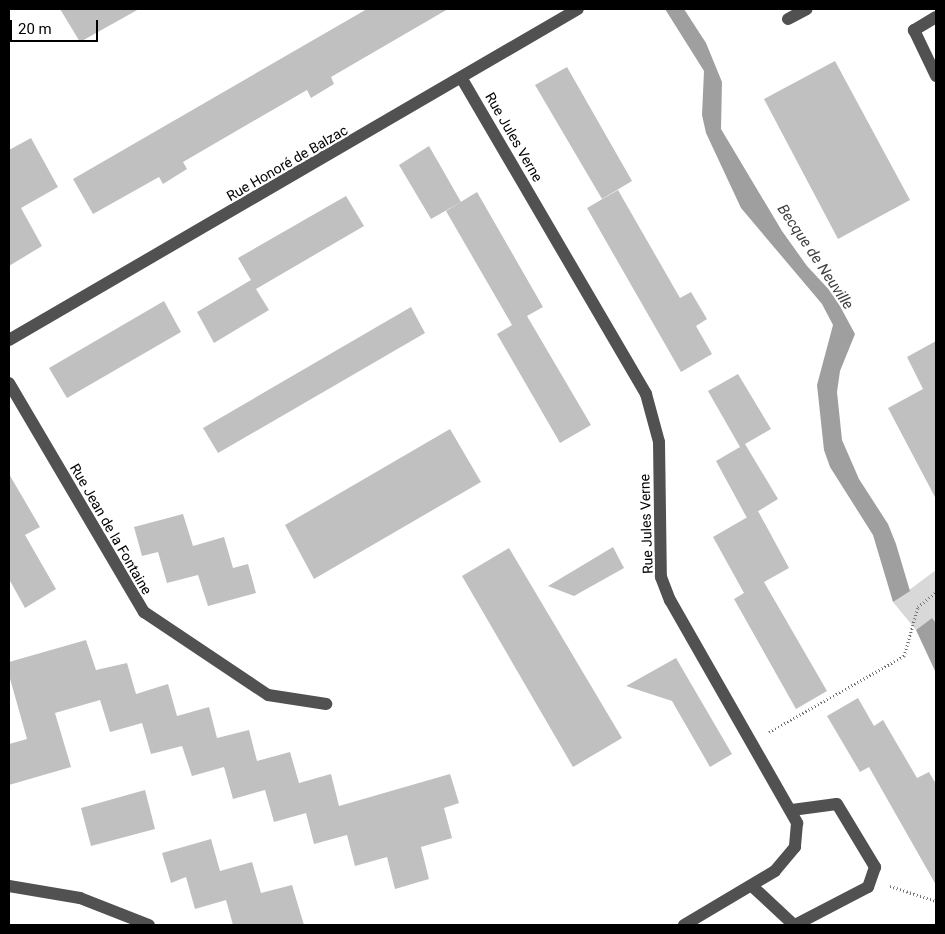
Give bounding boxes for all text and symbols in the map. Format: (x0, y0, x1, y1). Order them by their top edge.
scale bar (12, 10, 100, 42)
text: 20 m (18, 20, 52, 38)
street label: Rue Jules Verne (482, 89, 546, 185)
street label: Rue Honoré de Balzac (224, 122, 350, 204)
water label: Becque de Neuville (773, 201, 857, 313)
street label: Rue Jean de la Fontaine (67, 460, 155, 598)
street label: Rue Jules Verne (636, 474, 656, 574)

